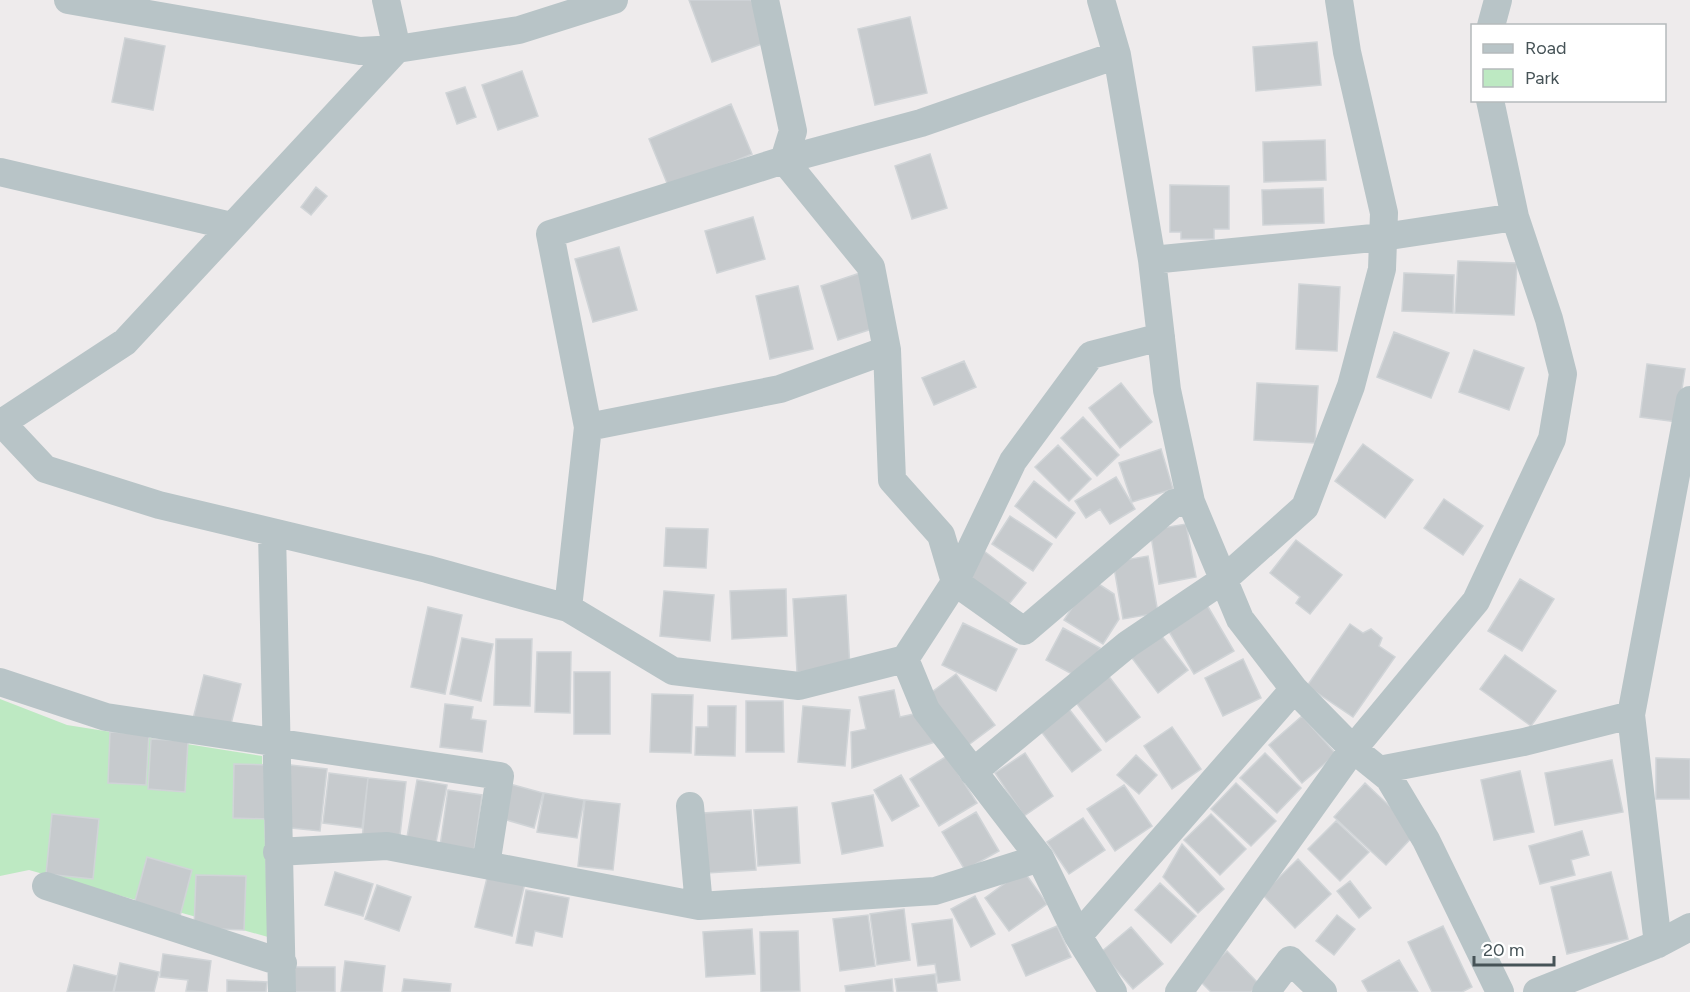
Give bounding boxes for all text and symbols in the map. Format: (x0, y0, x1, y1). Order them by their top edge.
legend (1471, 24, 1666, 102)
text: Road (1525, 37, 1566, 59)
text: Park (1525, 67, 1560, 89)
scale bar (1474, 929, 1554, 967)
text: 20 m (1483, 939, 1524, 961)

